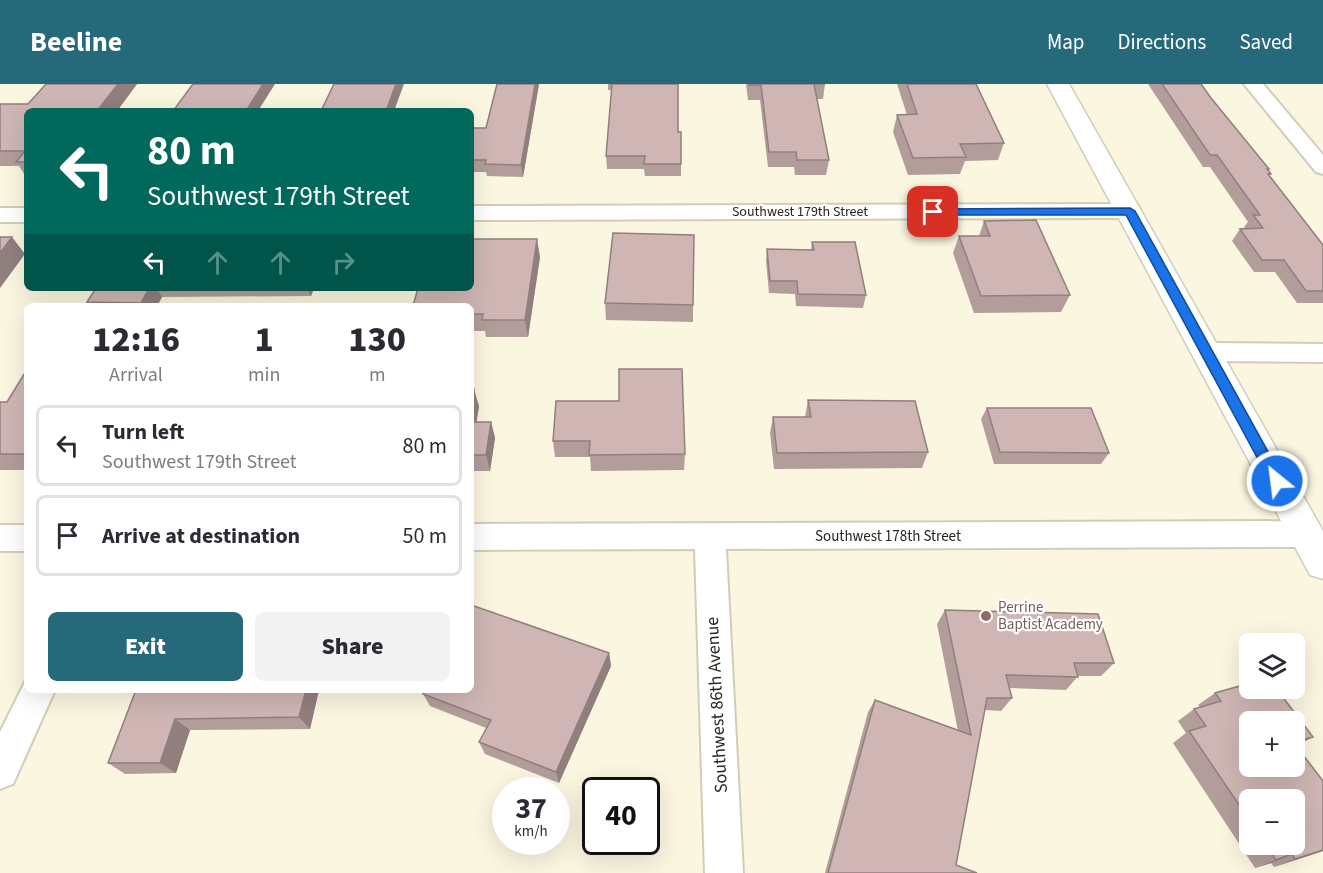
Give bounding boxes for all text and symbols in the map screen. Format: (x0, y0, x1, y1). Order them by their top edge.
text: Beeline (30, 22, 122, 62)
text: Map (1047, 27, 1085, 57)
text: Directions (1118, 27, 1206, 57)
text: Saved (1239, 27, 1293, 57)
text: 80 m (147, 121, 236, 181)
icon: left (48, 132, 126, 210)
text: Southwest 179th Street (147, 177, 410, 216)
pin (907, 186, 958, 237)
icon: arrive (916, 195, 949, 228)
street label: Southwest 179th Street (732, 202, 868, 222)
icon: left (138, 246, 171, 279)
icon: ahead (201, 246, 234, 279)
icon: ahead (264, 246, 297, 279)
icon: right (327, 246, 360, 279)
text: 12:16 (92, 314, 180, 365)
text: 1 (255, 314, 274, 365)
text: 130 (348, 314, 406, 365)
text: Arrival (109, 361, 163, 389)
text: min (248, 361, 280, 389)
text: m (369, 361, 385, 389)
text: Turn left (102, 416, 184, 448)
icon: left (51, 429, 84, 462)
text: 80 m (402, 430, 447, 462)
text: Southwest 179th Street (102, 448, 297, 476)
position arrow (1245, 449, 1309, 513)
icon: arrive (51, 519, 84, 552)
text: Arrive at destination (102, 520, 300, 552)
text: 50 m (402, 520, 447, 552)
street label: Southwest 178th Street (815, 526, 961, 547)
place label: Perrine Baptist Academy (998, 597, 1103, 635)
marker: Perrine Baptist Academy (979, 609, 993, 623)
button: Exit (48, 612, 243, 681)
button: Share (255, 612, 450, 681)
street label: Southwest 86th Avenue (700, 616, 734, 794)
map controls (1239, 633, 1305, 855)
button: layers (1239, 633, 1305, 699)
button: + (1239, 711, 1305, 777)
speed limit sign: 40 (582, 777, 660, 855)
text: 37 (515, 787, 547, 830)
button: − (1239, 789, 1305, 855)
text: km/h (514, 821, 548, 842)

